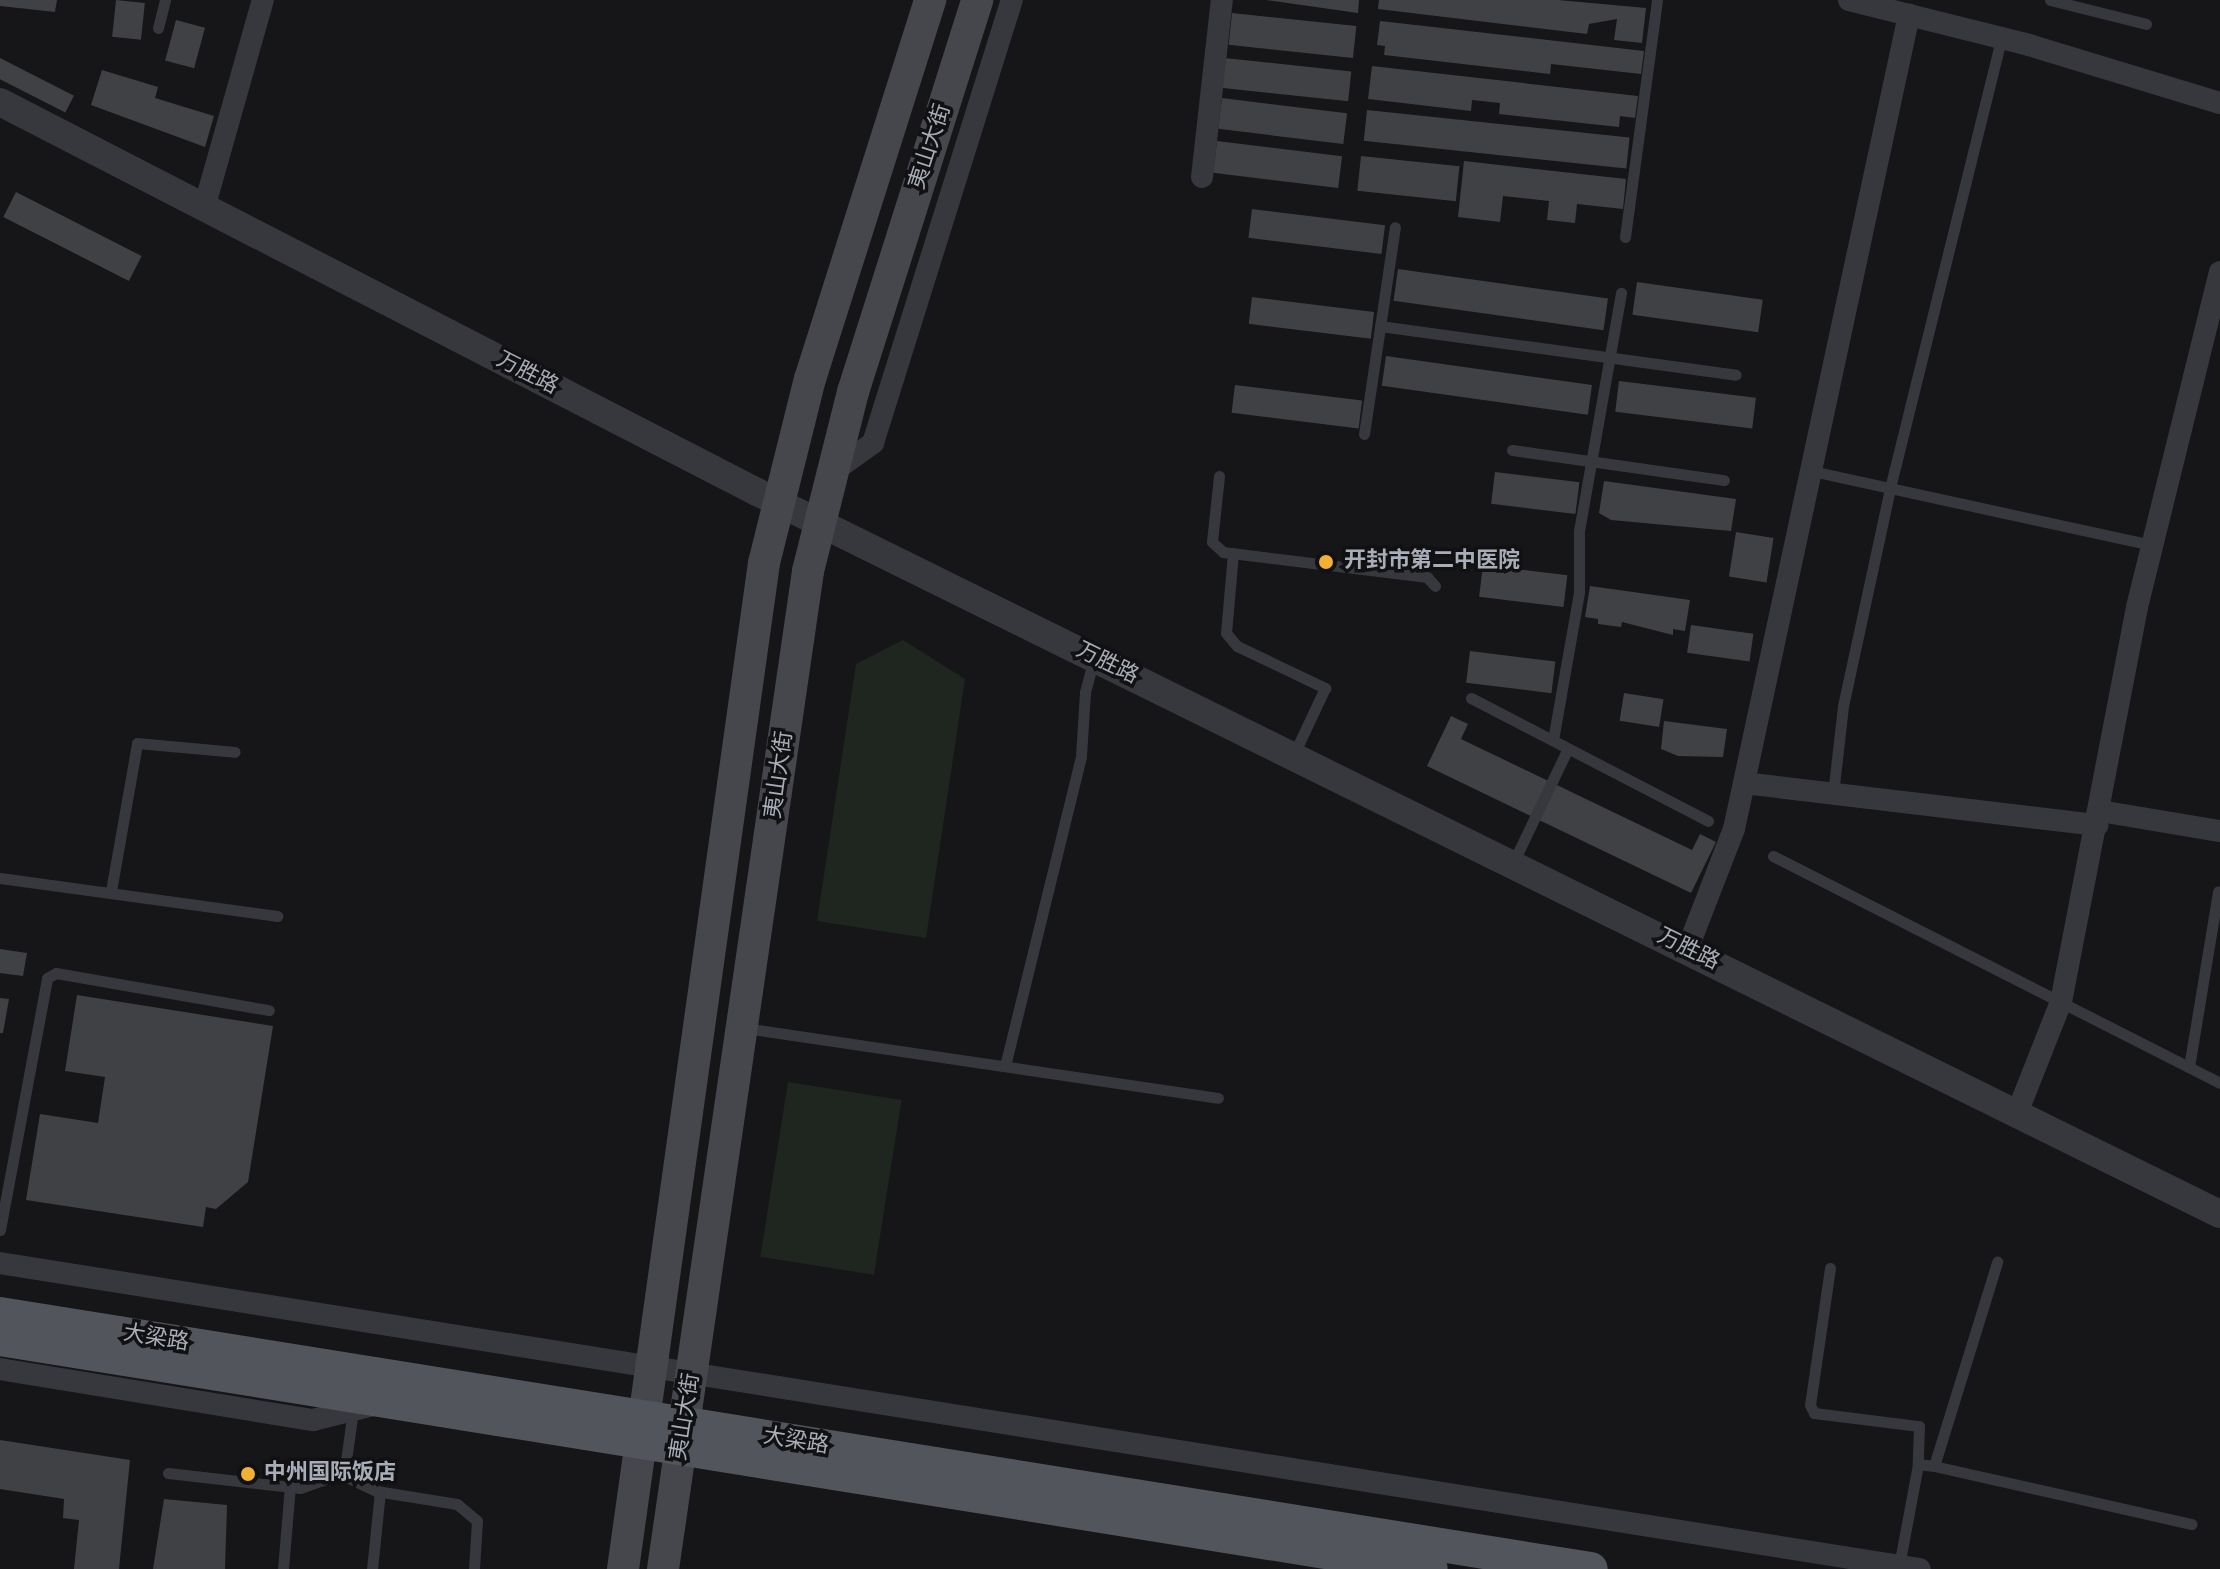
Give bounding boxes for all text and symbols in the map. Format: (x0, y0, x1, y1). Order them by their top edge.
street label: 夷山大街 (905, 101, 957, 193)
street label: 万胜路 (492, 347, 562, 401)
place label: 开封市第二中医院 (1344, 549, 1520, 575)
marker: 开封市第二中医院 (1315, 551, 1337, 573)
street label: 万胜路 (1072, 638, 1142, 690)
street label: 夷山大街 (761, 730, 799, 820)
street label: 万胜路 (1653, 924, 1723, 976)
street label: 大梁路 (121, 1321, 191, 1357)
street label: 夷山大街 (666, 1371, 706, 1463)
street label: 大梁路 (761, 1424, 831, 1460)
place label: 中州国际饭店 (264, 1461, 396, 1487)
marker: 中州国际饭店 (239, 1465, 257, 1483)

